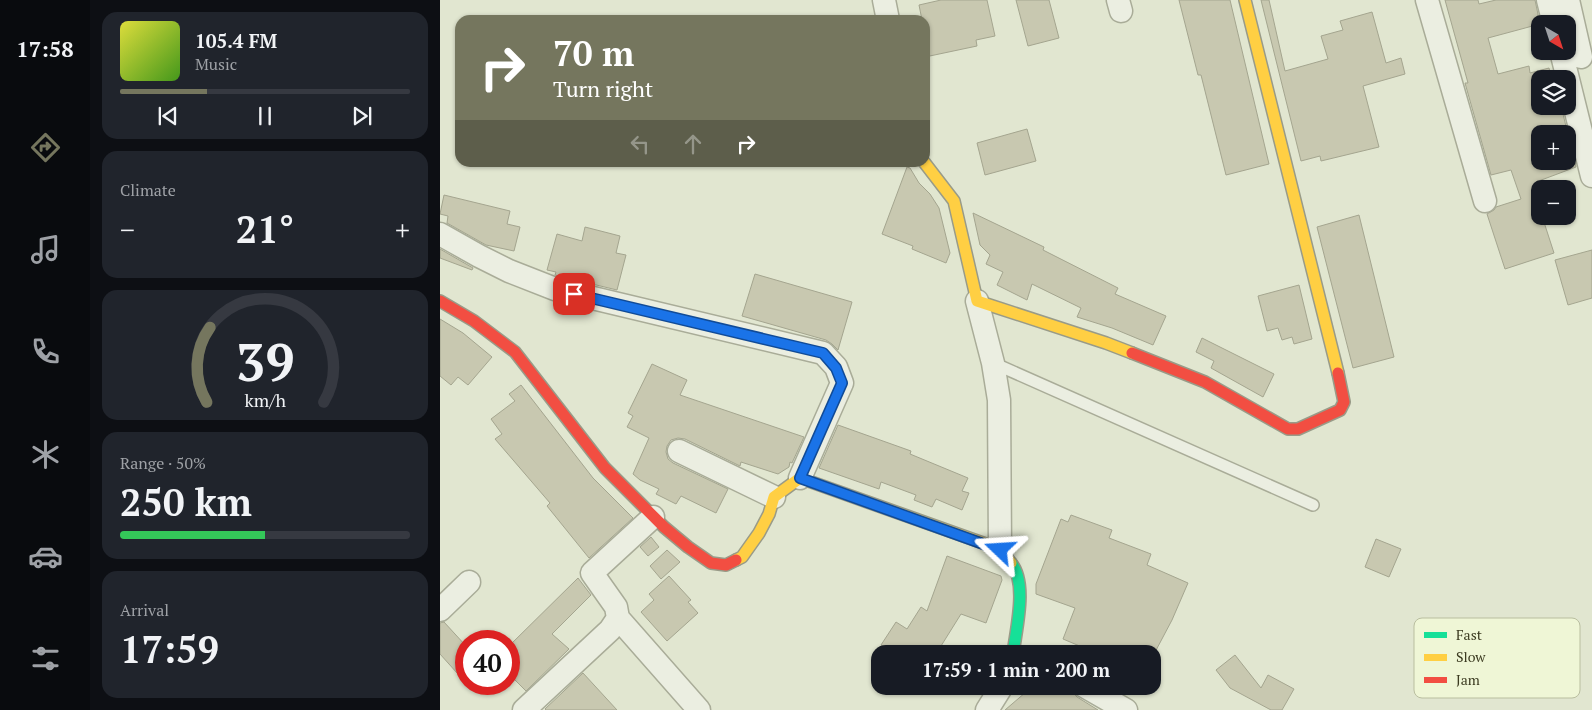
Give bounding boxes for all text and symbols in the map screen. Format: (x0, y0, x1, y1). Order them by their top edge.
north arrow (1531, 15, 1576, 60)
map controls (1531, 15, 1576, 225)
text: 105.4 FM (195, 28, 277, 53)
text: 70 m (553, 30, 634, 76)
text: 17:58 (16, 34, 74, 63)
icon: right (470, 35, 535, 100)
text: Music (195, 53, 237, 75)
button: layers (1531, 70, 1576, 115)
text: Turn right (553, 74, 653, 103)
icon: previous (154, 102, 182, 130)
icon: pause (251, 102, 279, 130)
icon: next (348, 102, 376, 130)
button: + (1531, 125, 1576, 170)
icon: directions (28, 130, 63, 165)
icon: left (626, 130, 654, 158)
icon: ahead (679, 130, 707, 158)
icon: right (732, 130, 760, 158)
text: Climate (120, 179, 176, 201)
button: − (1531, 180, 1576, 225)
text: 21° (236, 204, 294, 254)
text: − (120, 211, 135, 248)
text: + (395, 211, 410, 248)
icon: music (28, 232, 63, 267)
pin (553, 273, 595, 315)
icon: arrive (560, 280, 588, 308)
text: 39 (236, 327, 294, 396)
icon: phone (28, 334, 63, 369)
text: km/h (244, 388, 286, 412)
icon: climate (28, 437, 63, 472)
text: Range · 50% (120, 452, 206, 474)
text: 250 km (120, 477, 252, 527)
position arrow (973, 523, 1025, 575)
icon: car (28, 539, 63, 574)
text: Arrival (120, 599, 169, 621)
legend (1414, 618, 1580, 698)
text: 17:59 (120, 624, 219, 674)
text: Fast (1456, 625, 1483, 644)
speed limit sign: 40 (455, 630, 520, 695)
icon: filters (28, 641, 63, 676)
text: Slow (1456, 647, 1486, 666)
text: 17:59 · 1 min · 200 m (922, 657, 1110, 682)
text: Jam (1456, 670, 1480, 689)

